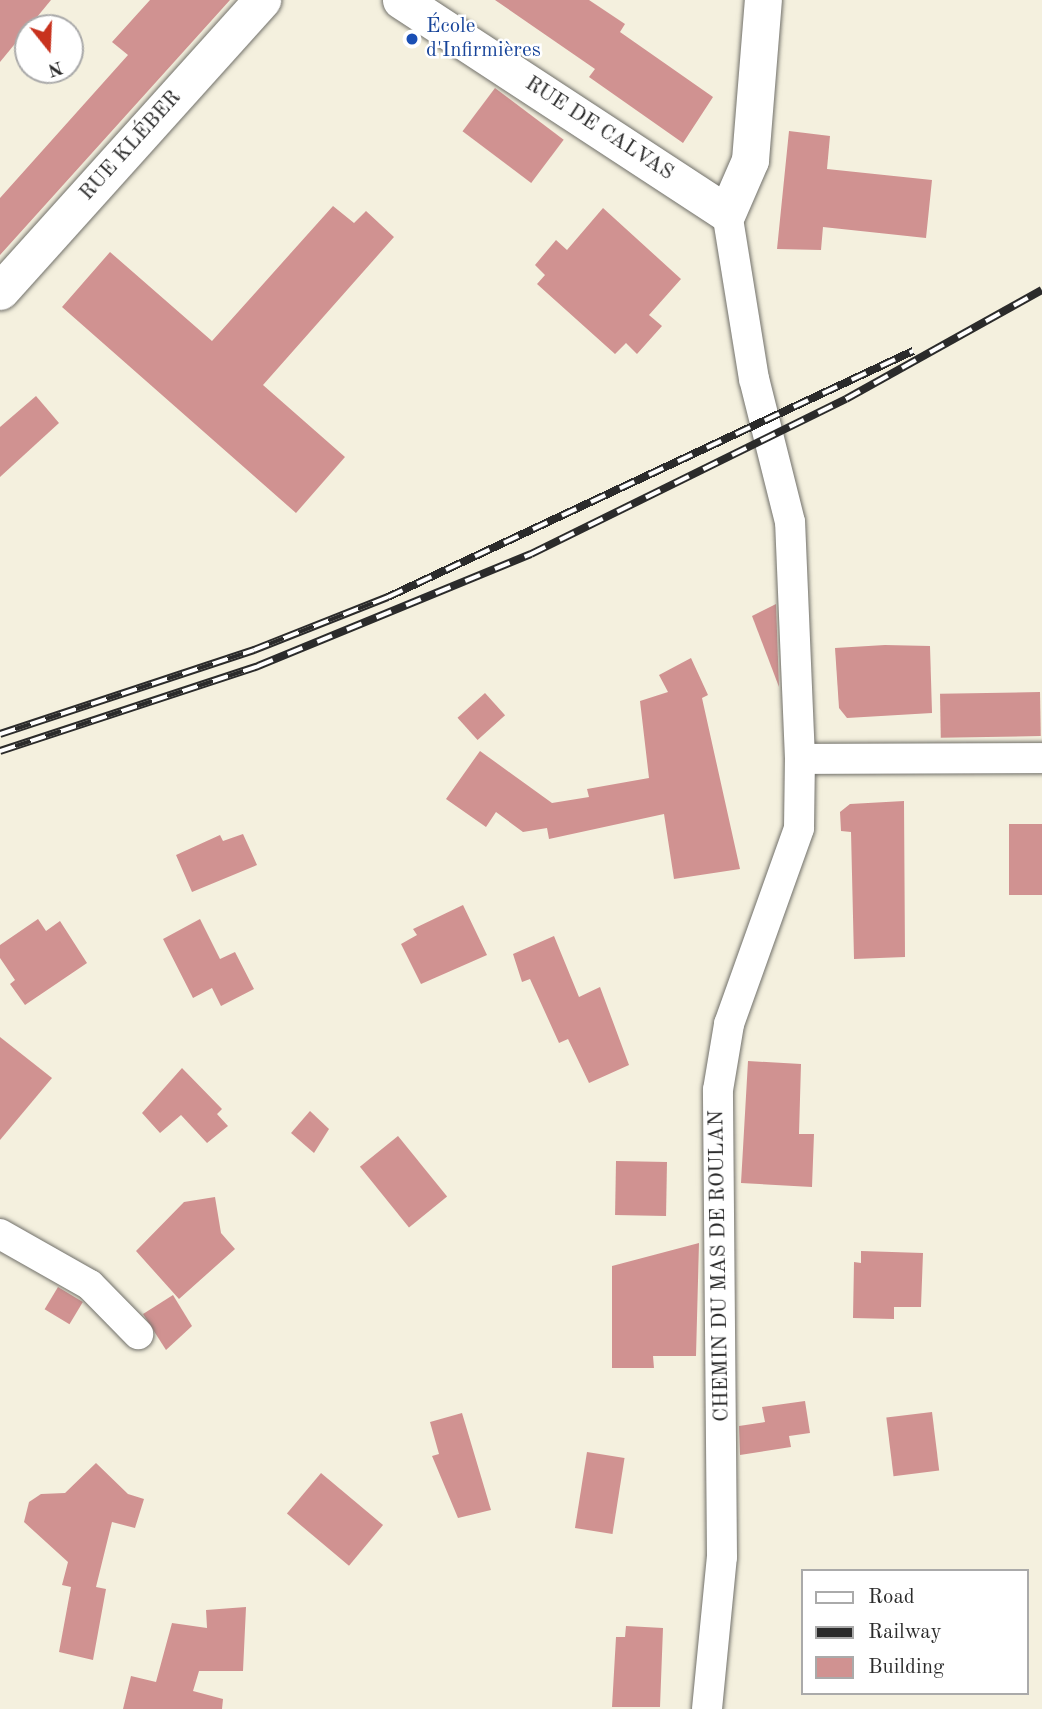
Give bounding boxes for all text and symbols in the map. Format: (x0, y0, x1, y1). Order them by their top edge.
north arrow (14, 14, 84, 84)
place label: École d'Infirmières (426, 14, 541, 64)
marker: École d'Infirmières (404, 31, 420, 47)
text: N (45, 56, 65, 79)
street label: RUE DE CALVAS (520, 72, 678, 186)
street label: RUE KLÉBER (75, 86, 187, 206)
street label: CHEMIN DU MAS DE ROULAN (705, 1110, 735, 1422)
legend (800, 1569, 1028, 1695)
text: Road (868, 1587, 915, 1608)
text: Railway (868, 1622, 942, 1643)
text: Building (868, 1657, 944, 1678)

